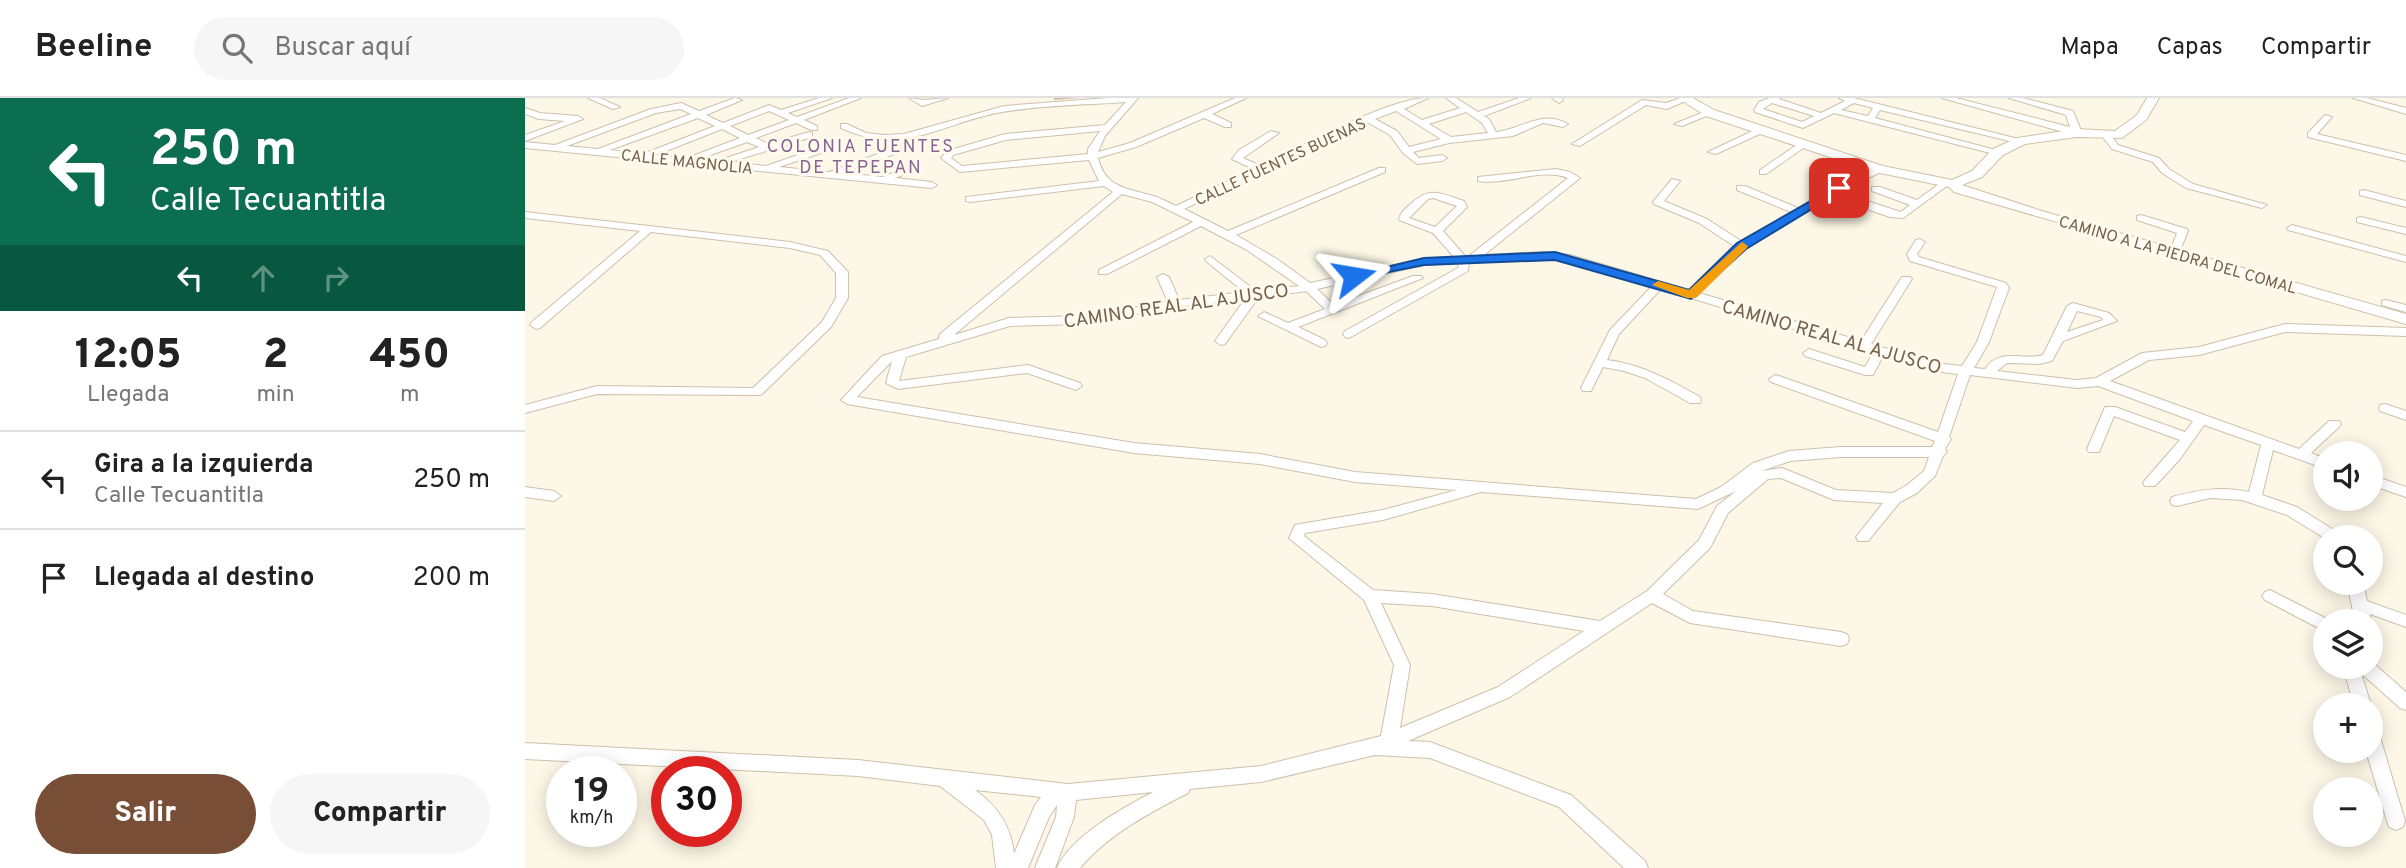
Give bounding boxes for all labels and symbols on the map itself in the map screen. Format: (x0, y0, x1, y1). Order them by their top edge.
street label: CALLE FUENTES BUENAS (1192, 114, 1370, 211)
district label: COLONIA FUENTES DE TEPEPAN (767, 136, 955, 180)
street label: CALLE MAGNOLIA (620, 146, 754, 180)
pin (1809, 158, 1869, 218)
street label: CAMINO A LA PIEDRA DEL COMAL (2056, 212, 2299, 300)
position arrow (1317, 239, 1391, 313)
street label: CAMINO REAL AL AJUSCO (1062, 279, 1291, 335)
street label: CAMINO REAL AL AJUSCO (1719, 295, 1944, 381)
speed limit sign: 30 (651, 756, 742, 847)

